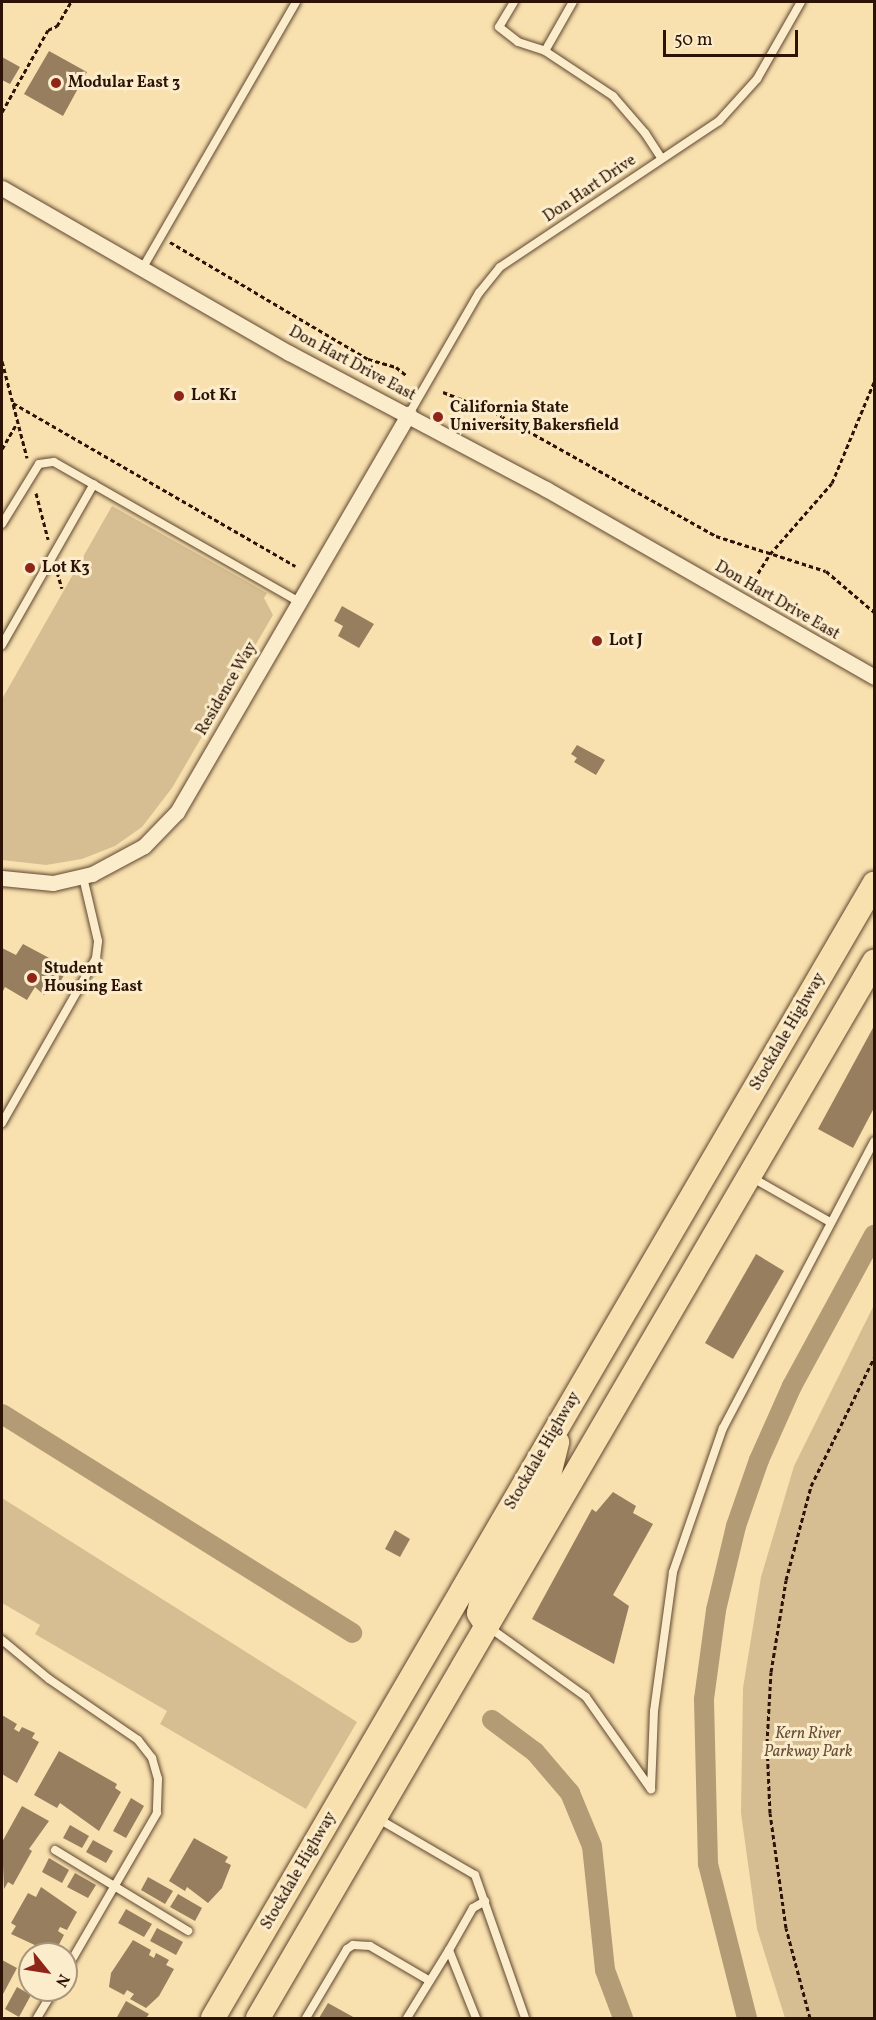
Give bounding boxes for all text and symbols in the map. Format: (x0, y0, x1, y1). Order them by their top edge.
scale bar (666, 18, 801, 56)
text: 50 m (674, 28, 713, 53)
place label: Modular East 3 (68, 73, 180, 93)
marker: Modular East 3 (49, 76, 63, 90)
street label: Don Hart Drive (540, 151, 640, 227)
street label: Don Hart Drive East (285, 322, 419, 406)
place label: Lot K1 (191, 386, 237, 406)
marker: Lot K1 (172, 389, 186, 403)
place label: California State University Bakersfield (450, 398, 619, 436)
marker: California State University Bakersfield (431, 410, 445, 424)
street label: Don Hart Drive East (711, 557, 843, 645)
place label: Lot K3 (42, 558, 90, 578)
marker: Lot K3 (23, 561, 37, 575)
place label: Lot J (609, 631, 643, 651)
marker: Lot J (590, 634, 604, 648)
street label: Residence Way (192, 639, 262, 739)
place label: Student Housing East (44, 959, 143, 997)
street label: Stockdale Highway (746, 970, 830, 1094)
marker: Student Housing East (25, 971, 39, 985)
street label: Stockdale Highway (501, 1389, 585, 1513)
park label: Kern River Parkway Park (764, 1724, 852, 1762)
street label: Stockdale Highway (257, 1809, 341, 1933)
north arrow (18, 1942, 78, 2002)
text: N (49, 1969, 74, 1991)

